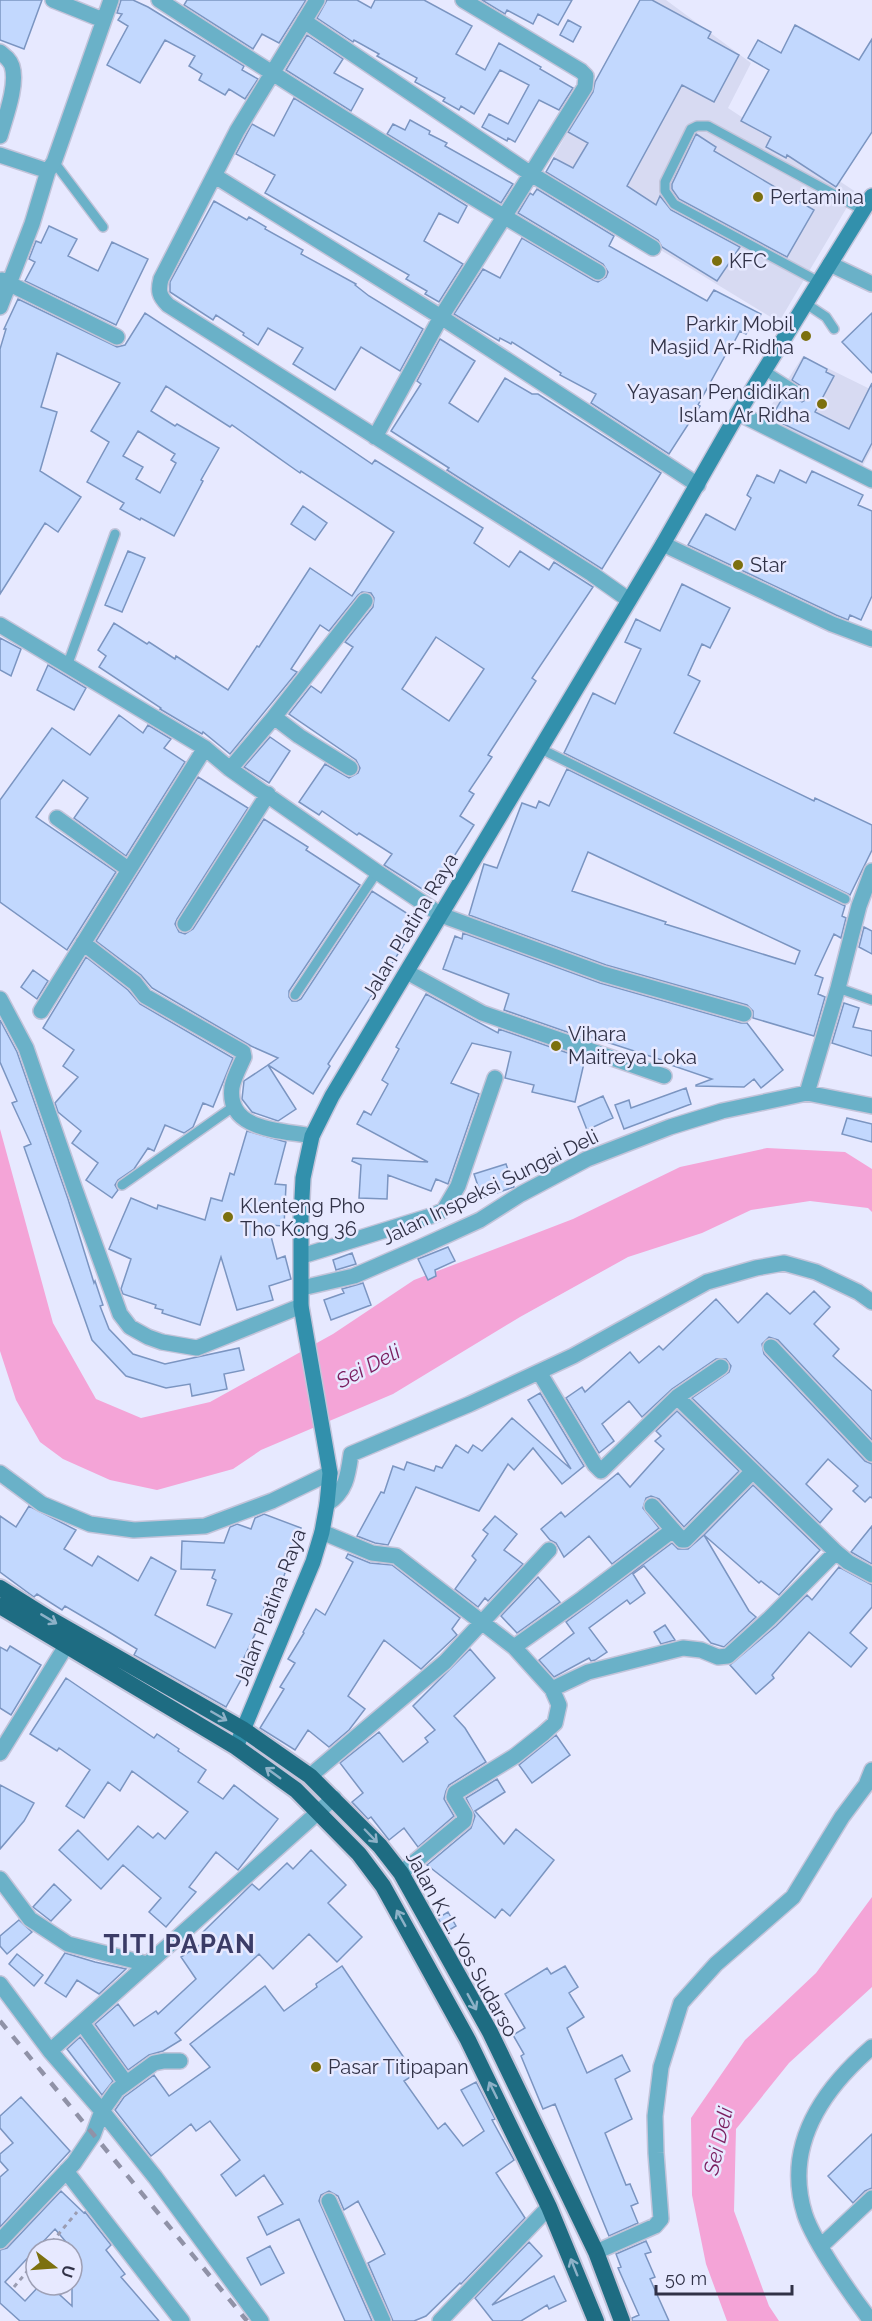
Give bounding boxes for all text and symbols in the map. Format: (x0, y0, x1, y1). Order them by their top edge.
place label: Pertamina (770, 185, 864, 209)
marker: Pertamina (751, 190, 765, 204)
place label: KFC (729, 249, 767, 273)
marker: KFC (710, 254, 724, 268)
place label: Parkir Mobil Masjid Ar-Ridha (650, 312, 795, 359)
marker: Parkir Mobil Masjid Ar-Ridha (799, 329, 813, 343)
place label: Yayasan Pendidikan Islam Ar Ridha (627, 380, 810, 427)
marker: Yayasan Pendidikan Islam Ar Ridha (815, 397, 829, 411)
place label: Star (750, 553, 787, 577)
marker: Star (731, 558, 745, 572)
street label: Jalan Platina Raya (357, 849, 463, 1003)
place label: Vihara Maitreya Loka (568, 1022, 697, 1069)
marker: Vihara Maitreya Loka (549, 1039, 563, 1053)
street label: Jalan Inspeksi Sungai Deli (378, 1124, 602, 1250)
place label: Klenteng Pho Tho Kong 36 (240, 1194, 365, 1241)
marker: Klenteng Pho Tho Kong 36 (221, 1210, 235, 1224)
water label: Sei Deli (331, 1339, 405, 1394)
street label: Jalan Platina Raya (229, 1525, 311, 1689)
one-way arrow (40, 1613, 57, 1625)
one-way arrow (209, 1711, 227, 1722)
one-way arrow (265, 1767, 281, 1779)
one-way arrow (364, 1828, 378, 1843)
street label: Jalan K. L. Yos Sudarso (401, 1847, 523, 2041)
one-way arrow (395, 1910, 407, 1927)
district label: TITI PAPAN (104, 1929, 256, 1959)
one-way arrow (467, 1993, 479, 2010)
place label: Pasar Titipapan (328, 2055, 469, 2079)
marker: Pasar Titipapan (309, 2060, 323, 2074)
one-way arrow (486, 2081, 498, 2099)
water label: Sei Deli (698, 2104, 738, 2178)
north arrow (24, 2237, 84, 2297)
one-way arrow (568, 2258, 579, 2277)
scale bar (656, 2258, 792, 2296)
text: U (57, 2263, 79, 2280)
text: 50 m (665, 2268, 707, 2289)

